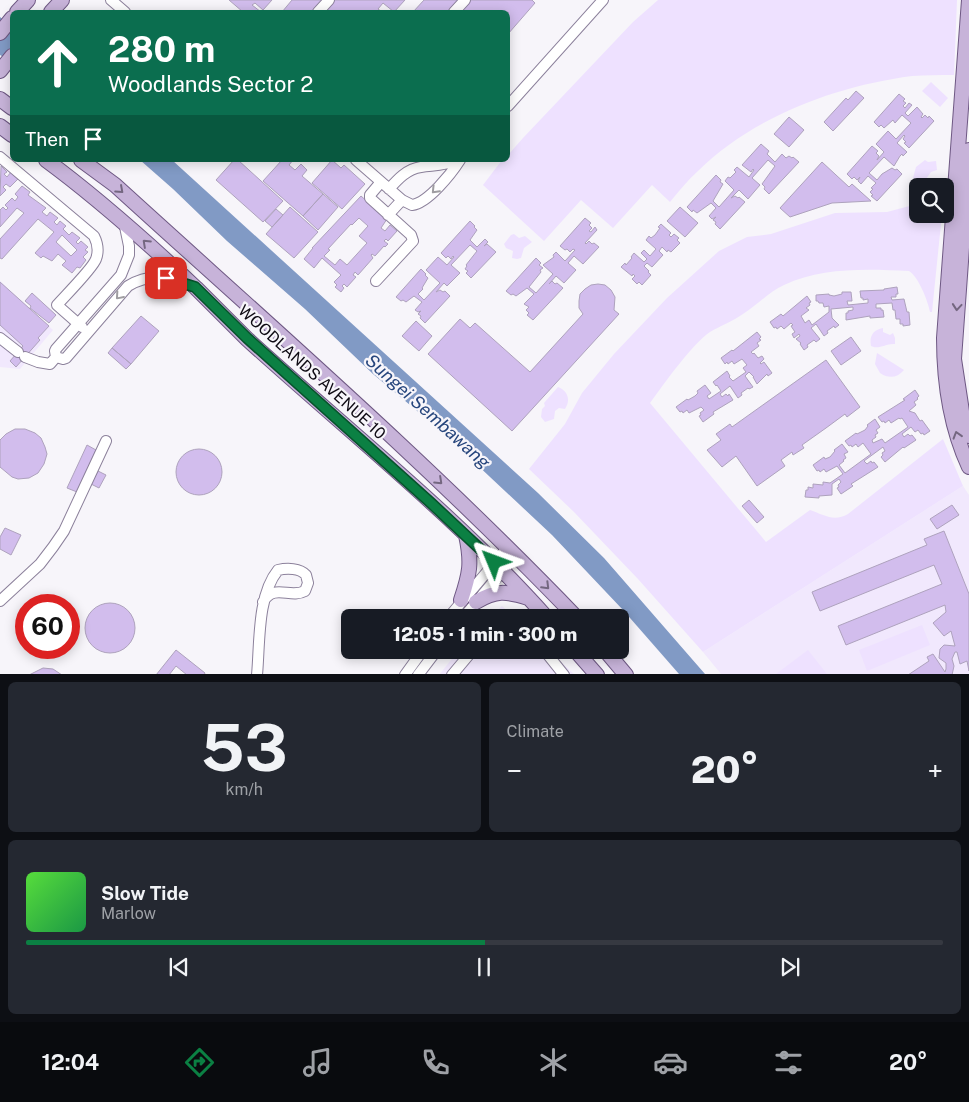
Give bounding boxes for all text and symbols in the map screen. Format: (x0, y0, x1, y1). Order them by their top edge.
text: 280 m (108, 29, 215, 70)
icon: ahead (25, 30, 90, 95)
text: Woodlands Sector 2 (108, 71, 313, 97)
icon: arrive (79, 125, 107, 153)
text: Then (25, 128, 69, 150)
map controls (909, 178, 954, 223)
button: search (909, 178, 954, 223)
one-way arrow (114, 184, 123, 193)
one-way arrow (432, 184, 441, 193)
one-way arrow (143, 239, 152, 248)
pin (145, 257, 187, 299)
icon: arrive (152, 264, 180, 292)
one-way arrow (116, 291, 125, 300)
street label: WOODLANDS AVENUE 10 (234, 301, 390, 443)
one-way arrow (952, 303, 963, 311)
water label: Sungei Sembawang (361, 349, 495, 473)
one-way arrow (952, 432, 962, 440)
one-way arrow (433, 475, 442, 484)
position arrow (467, 535, 519, 587)
one-way arrow (541, 581, 550, 590)
speed limit sign: 60 (15, 594, 80, 659)
text: 12:05 · 1 min · 300 m (393, 623, 577, 645)
text: 53 (201, 709, 288, 786)
text: Climate (507, 722, 564, 741)
text: 20° (691, 747, 759, 792)
text: − (507, 754, 522, 787)
text: + (927, 754, 943, 787)
text: km/h (225, 780, 263, 799)
text: Slow Tide (101, 882, 189, 904)
text: Marlow (101, 904, 156, 923)
icon: previous (165, 953, 193, 981)
icon: pause (470, 953, 498, 981)
icon: next (776, 953, 804, 981)
icon: directions (182, 1045, 217, 1080)
icon: music (300, 1045, 335, 1080)
icon: phone (418, 1045, 453, 1080)
icon: climate (536, 1045, 571, 1080)
icon: car (653, 1045, 688, 1080)
icon: filters (771, 1045, 806, 1080)
text: 12:04 (41, 1049, 99, 1075)
text: 20° (889, 1049, 928, 1075)

